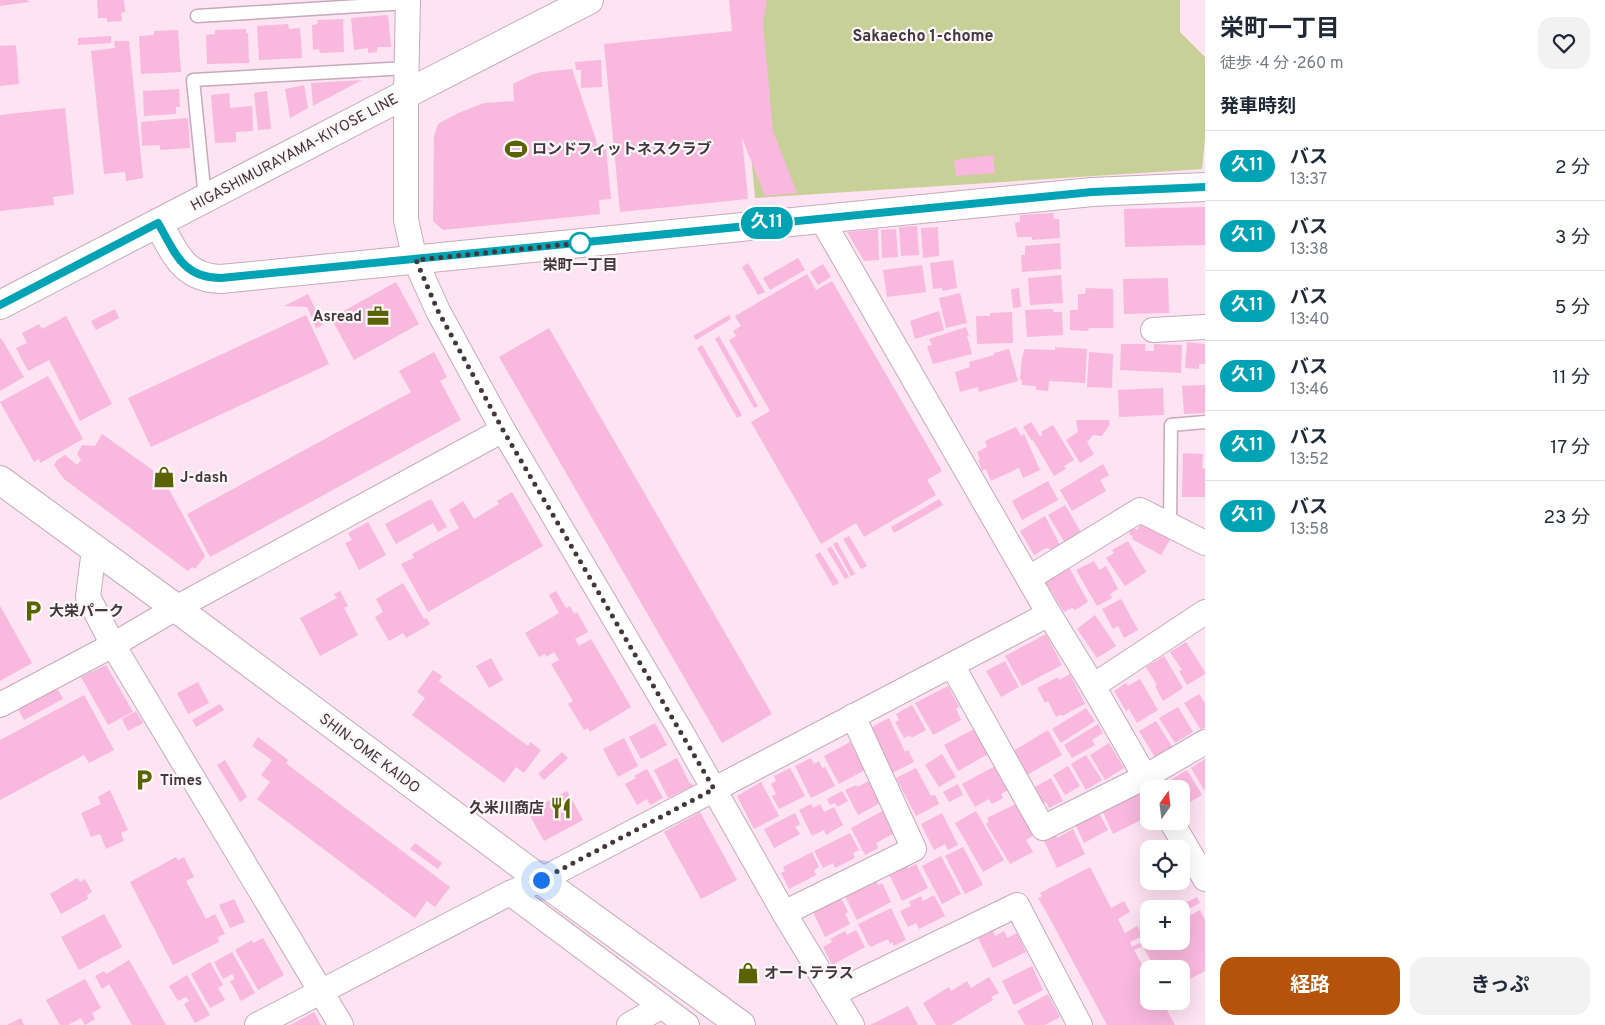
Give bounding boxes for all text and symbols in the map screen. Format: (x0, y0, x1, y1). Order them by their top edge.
text: 栄町一丁目 (1220, 15, 1340, 45)
button: heart (1538, 17, 1590, 69)
district label: Sakaecho 1-chome (853, 27, 994, 47)
text: 徒歩 · 4 分 · 260 m (1220, 54, 1344, 74)
street label: HIGASHIMURAYAMA-KIYOSE LINE (188, 90, 402, 216)
text: 発車時刻 (1220, 95, 1296, 119)
sports icon: ロンドフィットネスクラブ (503, 136, 529, 162)
place label: ロンドフィットネスクラブ (532, 140, 712, 160)
text: バス (1290, 146, 1328, 170)
text: 久11 (1231, 154, 1264, 177)
text: 2 分 (1555, 156, 1590, 180)
text: 13:37 (1290, 170, 1327, 190)
line badge: 久11 (738, 207, 796, 239)
text: 久11 (751, 211, 783, 234)
text: バス (1290, 216, 1328, 240)
text: 久11 (1231, 224, 1264, 247)
text: 3 分 (1555, 226, 1590, 250)
marker: 栄町一丁目 (569, 232, 591, 254)
text: 13:38 (1290, 240, 1329, 260)
place label: 栄町一丁目 (542, 257, 618, 276)
text: バス (1290, 286, 1328, 310)
text: 久11 (1231, 294, 1264, 317)
text: 5 分 (1555, 296, 1590, 320)
office icon: Asread (365, 303, 391, 329)
place label: Asread (313, 308, 362, 327)
text: 13:40 (1290, 310, 1329, 330)
text: バス (1290, 356, 1328, 380)
text: 久11 (1231, 364, 1264, 387)
text: 11 分 (1552, 366, 1590, 390)
text: 13:46 (1290, 380, 1329, 400)
text: バス (1290, 426, 1328, 450)
text: 久11 (1231, 434, 1264, 457)
text: 17 分 (1550, 436, 1590, 460)
text: 13:52 (1290, 450, 1329, 470)
shop icon: J-dash (151, 464, 177, 490)
place label: J-dash (180, 469, 228, 488)
text: バス (1290, 496, 1328, 520)
text: 久11 (1231, 504, 1264, 527)
text: 23 分 (1543, 506, 1590, 530)
text: 13:58 (1290, 520, 1329, 540)
parking icon: 大栄パーク (20, 598, 46, 624)
place label: 大栄パーク (49, 603, 124, 622)
street label: SHIN-OME KAIDO (315, 710, 423, 798)
parking icon: Times (131, 767, 157, 793)
place label: Times (160, 772, 202, 791)
north arrow (1140, 780, 1190, 830)
map controls (1140, 780, 1190, 1010)
restaurant icon: 久米川商店 (548, 795, 574, 821)
place label: 久米川商店 (469, 800, 544, 819)
button: locate (1140, 840, 1190, 890)
your location (529, 868, 554, 893)
button: + (1140, 900, 1190, 950)
button: 経路 (1220, 957, 1400, 1015)
button: きっぷ (1410, 957, 1590, 1015)
shop icon: オートテラス (735, 960, 761, 986)
button: − (1140, 960, 1190, 1010)
place label: オートテラス (764, 965, 854, 984)

